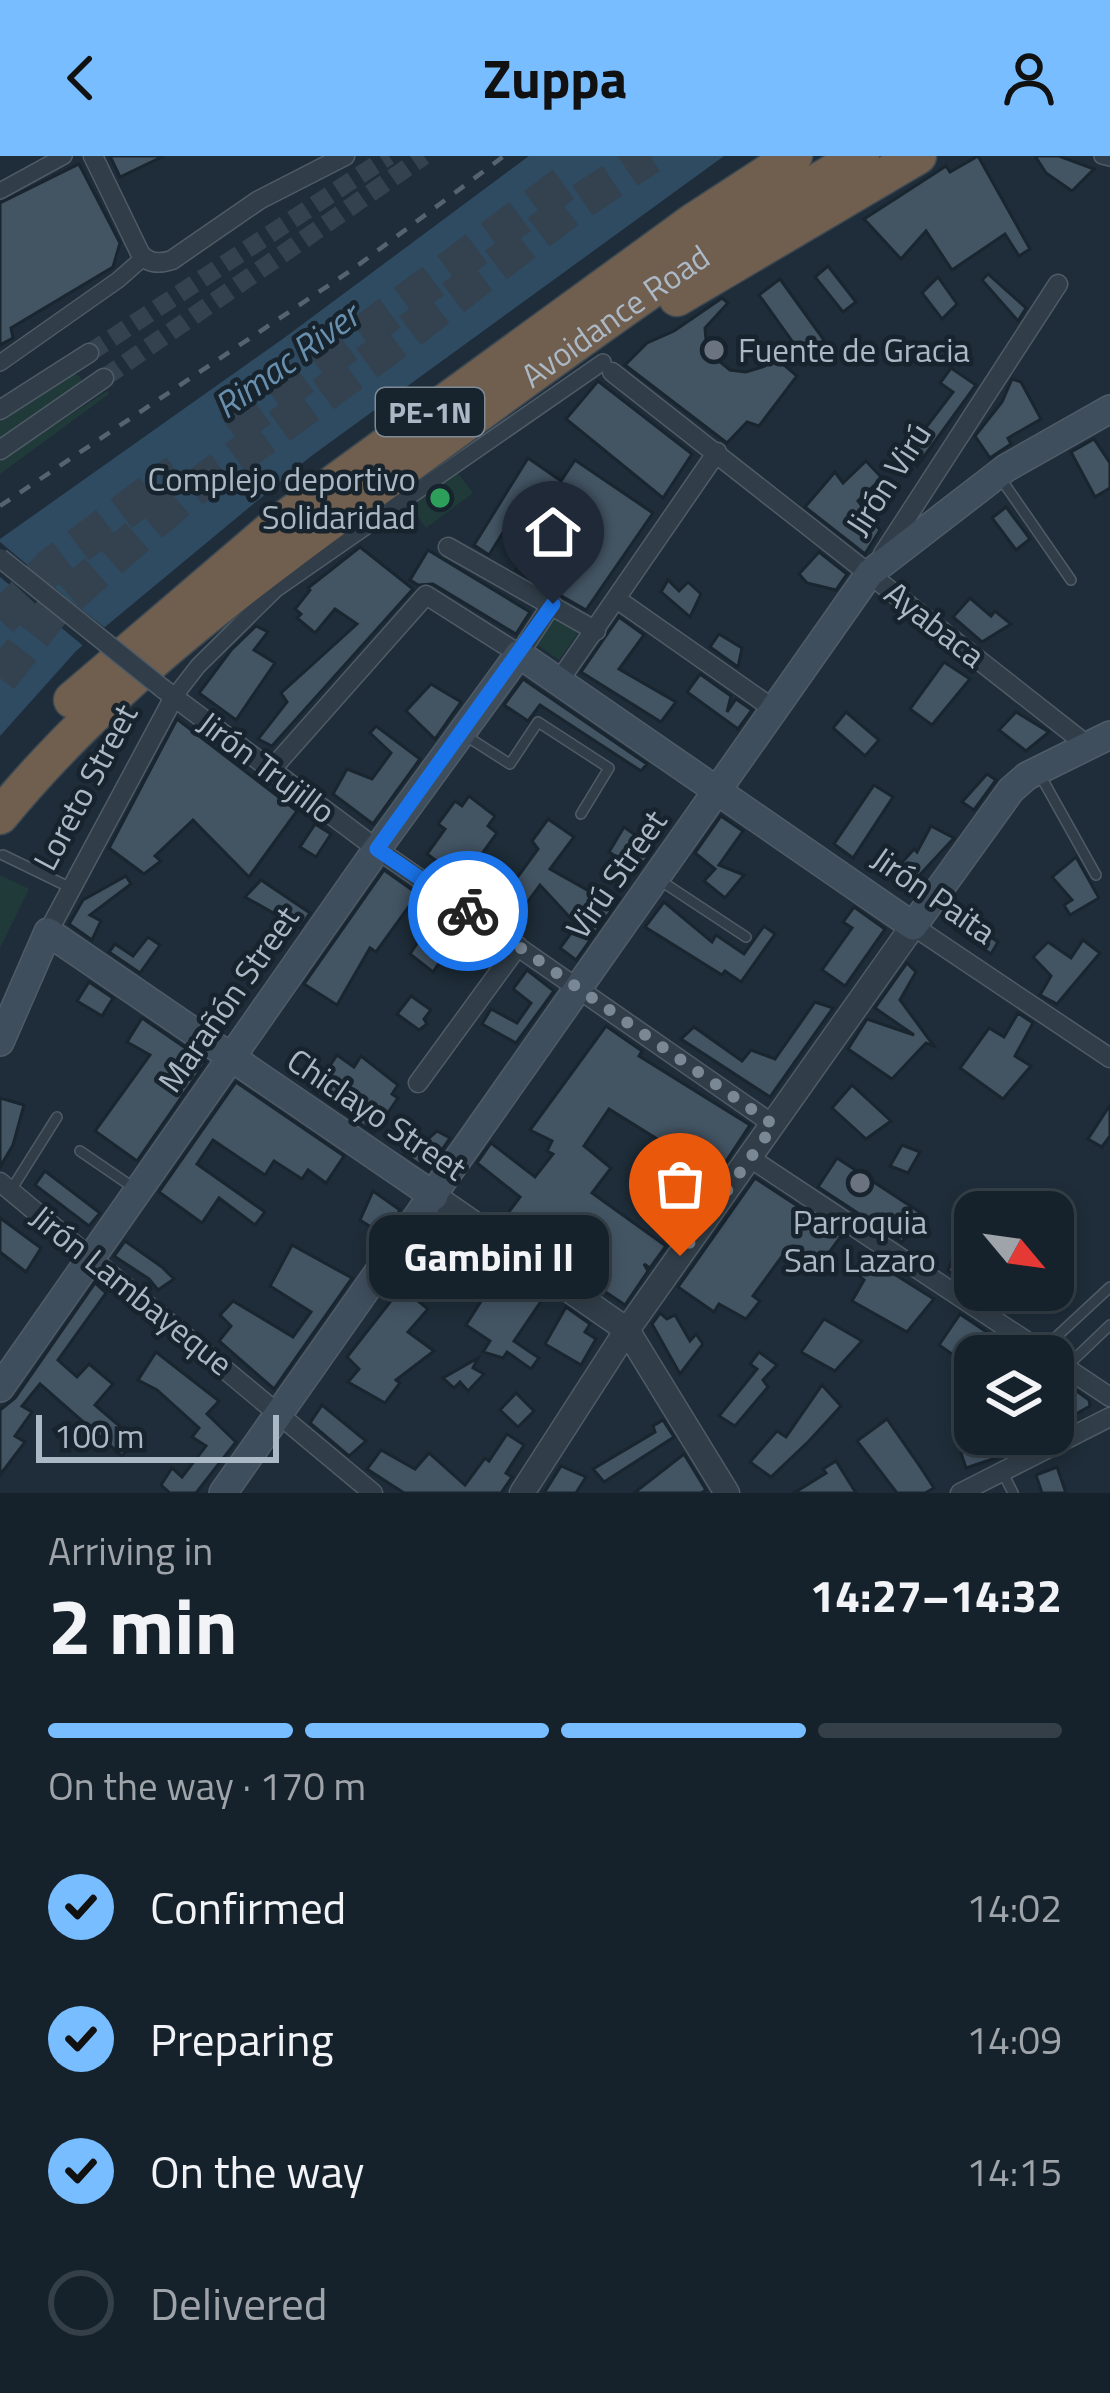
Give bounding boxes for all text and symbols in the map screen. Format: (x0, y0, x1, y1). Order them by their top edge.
text: Zuppa (483, 37, 627, 119)
icon: back (48, 45, 114, 111)
icon: person (996, 45, 1062, 111)
street label: Avoidance Road (510, 232, 720, 400)
water label: Rimac River (202, 286, 374, 432)
place label: Fuente de Gracia (738, 325, 970, 375)
marker: Fuente de Gracia (701, 337, 727, 363)
road number: PE-1N (376, 388, 484, 436)
street label: Jirón Virú (833, 413, 943, 545)
place label: Complejo deportivo Solidaridad (148, 454, 416, 542)
pin (502, 481, 604, 604)
marker: Complejo deportivo Solidaridad (427, 485, 453, 511)
icon: home (520, 499, 586, 565)
street label: Ayabaca (874, 569, 996, 679)
street label: Loreto Street (20, 695, 150, 879)
street label: Jirón Trujillo (188, 699, 346, 835)
street label: Virú Street (553, 799, 679, 949)
street label: Jirón Paita (862, 834, 1006, 956)
courier (408, 851, 528, 971)
icon: bike (435, 878, 501, 944)
street label: Marañón Street (145, 895, 311, 1102)
street label: Chiclayo Street (277, 1035, 477, 1193)
pin (629, 1133, 731, 1256)
icon: bag (647, 1151, 713, 1217)
marker: Parroquia San Lazaro (847, 1170, 873, 1196)
north arrow (954, 1191, 1074, 1311)
map controls (954, 1191, 1074, 1455)
street label: Jirón Lambayeque (20, 1193, 244, 1387)
place label: Parroquia San Lazaro (784, 1197, 936, 1285)
callout: Gambini II (368, 1214, 608, 1298)
text: Gambini II (404, 1227, 574, 1286)
button: layers (954, 1335, 1074, 1455)
scale bar (36, 1409, 279, 1462)
text: 100 m (54, 1411, 144, 1461)
text: Arriving in (48, 1521, 213, 1580)
text: 14:27–14:32 (810, 1561, 1062, 1629)
text: 2 min (48, 1566, 238, 1684)
text: On the way · 170 m (48, 1756, 366, 1815)
text: Confirmed (150, 1873, 346, 1941)
icon: check (48, 1874, 114, 1940)
text: 14:02 (966, 1878, 1062, 1937)
text: Preparing (150, 2005, 334, 2073)
icon: check (48, 2006, 114, 2072)
text: 14:09 (966, 2010, 1062, 2069)
text: On the way (150, 2137, 364, 2205)
icon: check (48, 2138, 114, 2204)
text: 14:15 (966, 2142, 1062, 2201)
text: Delivered (150, 2269, 328, 2337)

